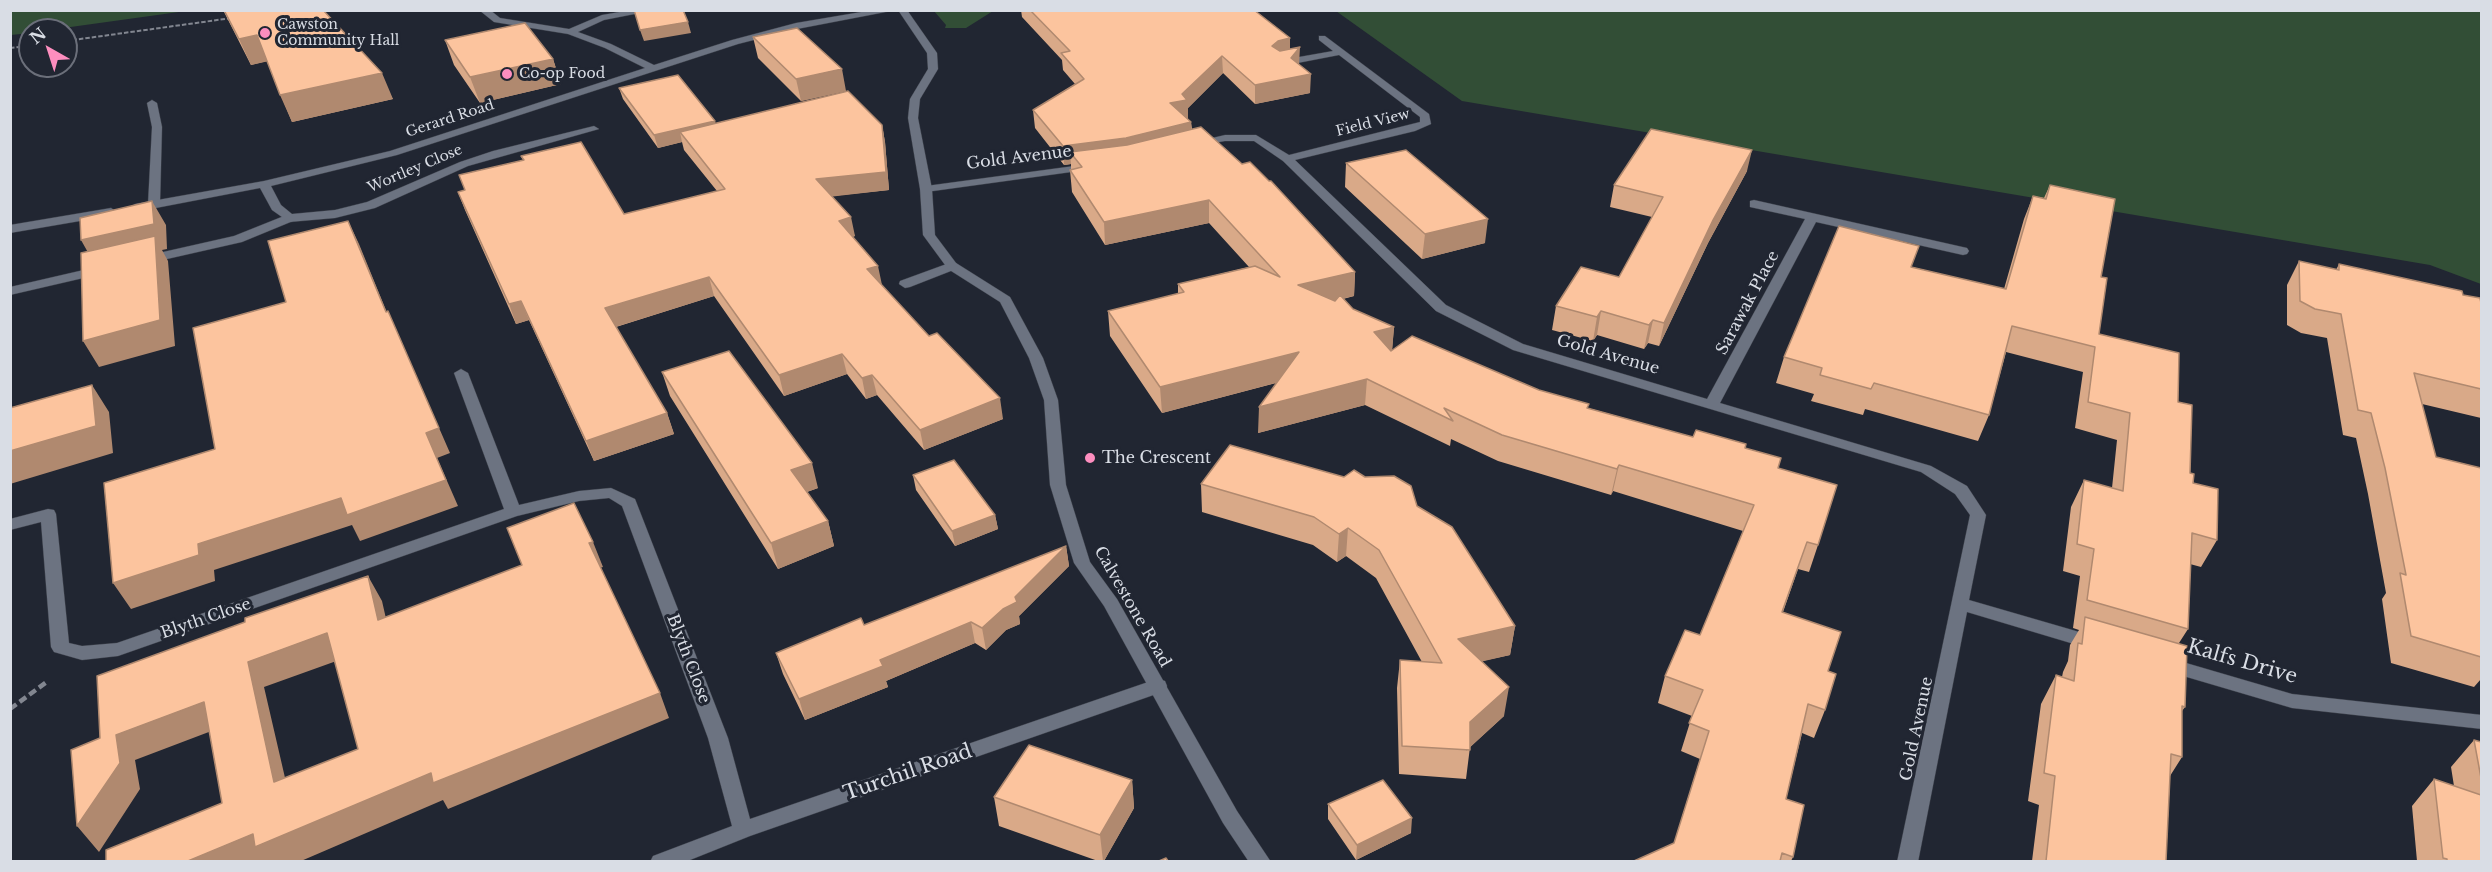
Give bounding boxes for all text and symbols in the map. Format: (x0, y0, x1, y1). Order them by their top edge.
place label: Cawston Community Hall (277, 17, 399, 50)
north arrow (18, 18, 78, 78)
text: N (26, 23, 50, 48)
marker: Cawston Community Hall (258, 26, 272, 40)
place label: Co-op Food (519, 66, 605, 82)
marker: Co-op Food (500, 67, 514, 81)
street label: Gerard Road (404, 97, 496, 141)
street label: Field View (1334, 106, 1412, 140)
street label: Wortley Close (365, 142, 465, 196)
street label: Gold Avenue (965, 142, 1073, 174)
street label: Sarawak Place (1713, 248, 1783, 358)
street label: Gold Avenue (1554, 331, 1662, 379)
place label: The Crescent (1102, 448, 1211, 468)
marker: The Crescent (1083, 451, 1097, 465)
street label: Calvestone Road (1090, 543, 1174, 671)
street label: Blyth Close (158, 595, 254, 643)
street label: Blyth Close (662, 612, 714, 706)
street label: Kalfs Drive (2184, 635, 2300, 689)
street label: Gold Avenue (1897, 675, 1937, 783)
street label: Turchil Road (841, 740, 975, 806)

